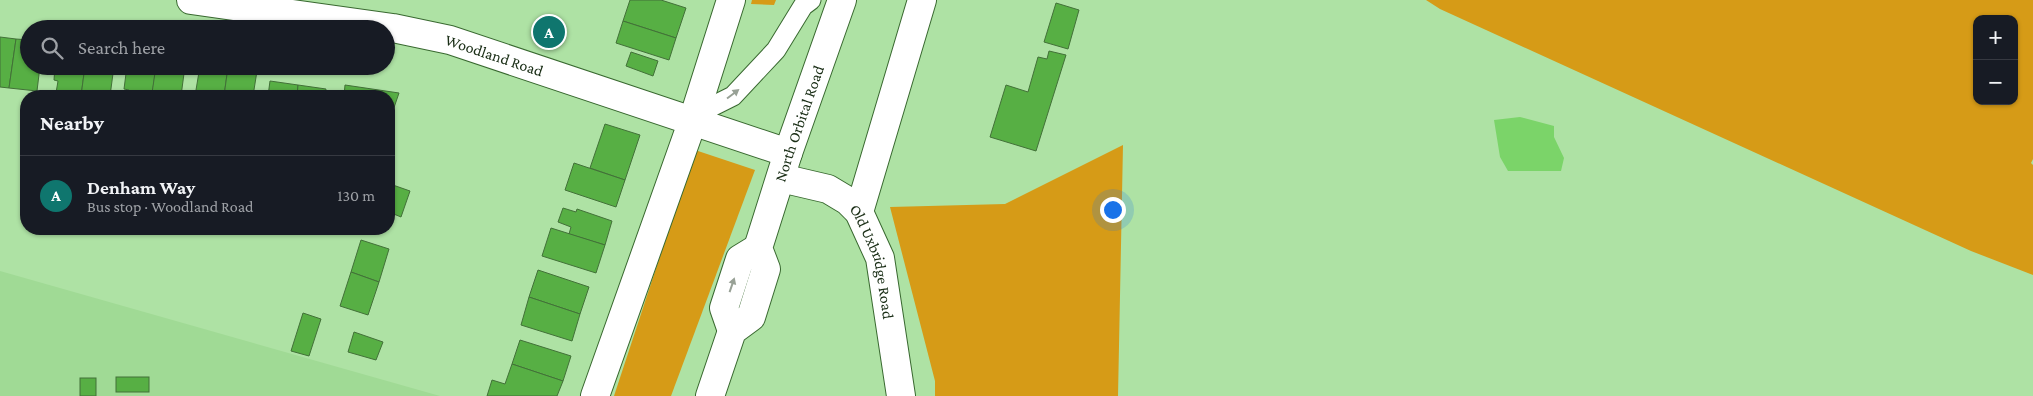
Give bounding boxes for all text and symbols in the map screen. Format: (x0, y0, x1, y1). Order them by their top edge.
pin: A (533, 13, 565, 51)
map controls (1973, 15, 2018, 105)
button: + (1973, 15, 2018, 60)
search box (20, 20, 395, 75)
street label: Woodland Road (443, 31, 546, 80)
icon: search (38, 34, 66, 62)
text: Search here (78, 37, 165, 58)
button: − (1973, 60, 2018, 105)
street label: North Orbital Road (771, 63, 827, 184)
one-way arrow (727, 89, 740, 100)
text: Nearby (40, 111, 104, 135)
text: Denham Way (87, 177, 195, 198)
text: A (51, 187, 61, 204)
text: 130 m (337, 187, 375, 204)
your location (1100, 197, 1126, 223)
text: Bus stop · Woodland Road (87, 198, 254, 215)
street label: Old Uxbridge Road (847, 200, 897, 321)
one-way arrow (728, 277, 736, 292)

